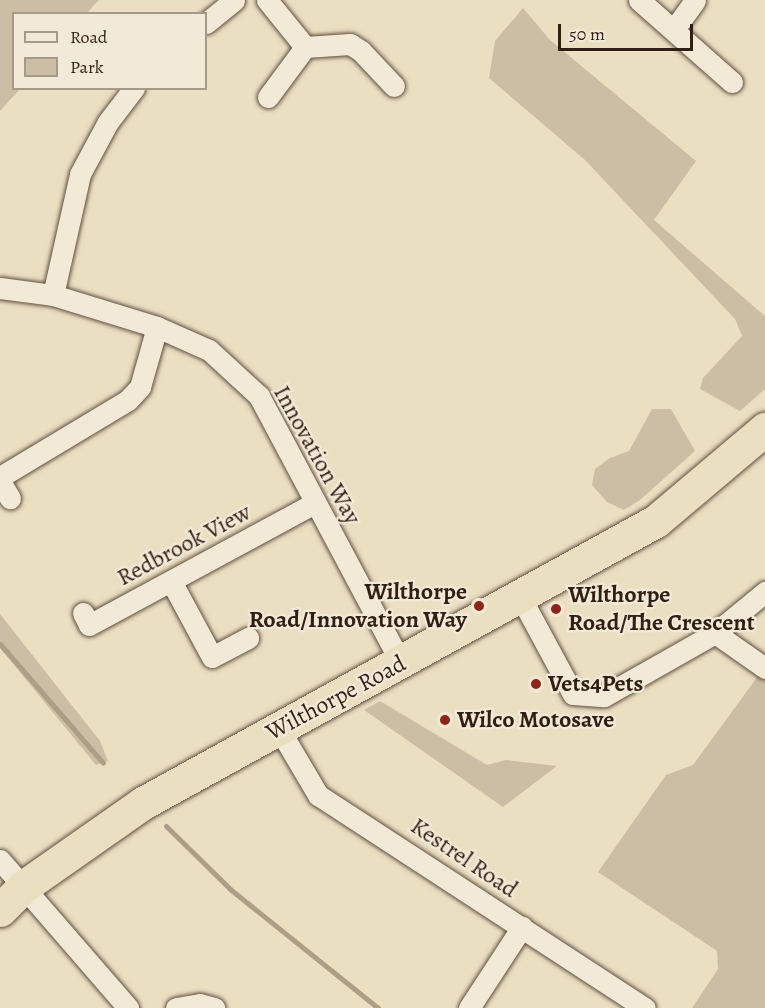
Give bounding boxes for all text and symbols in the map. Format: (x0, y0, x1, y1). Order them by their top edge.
legend (12, 12, 207, 90)
scale bar (561, 12, 696, 50)
text: 50 m (569, 22, 605, 46)
text: Road (70, 25, 107, 49)
text: Park (70, 55, 104, 79)
street label: Innovation Way (267, 381, 367, 529)
street label: Redbrook View (112, 498, 256, 592)
place label: Wilthorpe Road/Innovation Way (249, 578, 467, 634)
place label: Wilthorpe Road/The Crescent (568, 581, 755, 637)
marker: Wilthorpe Road/Innovation Way (472, 599, 486, 613)
marker: Wilthorpe Road/The Crescent (549, 602, 563, 616)
street label: Wilthorpe Road (261, 649, 411, 747)
place label: Vets4Pets (548, 670, 643, 698)
marker: Vets4Pets (529, 677, 543, 691)
place label: Wilco Motosave (457, 706, 614, 734)
marker: Wilco Motosave (438, 713, 452, 727)
street label: Kestrel Road (405, 812, 523, 904)

